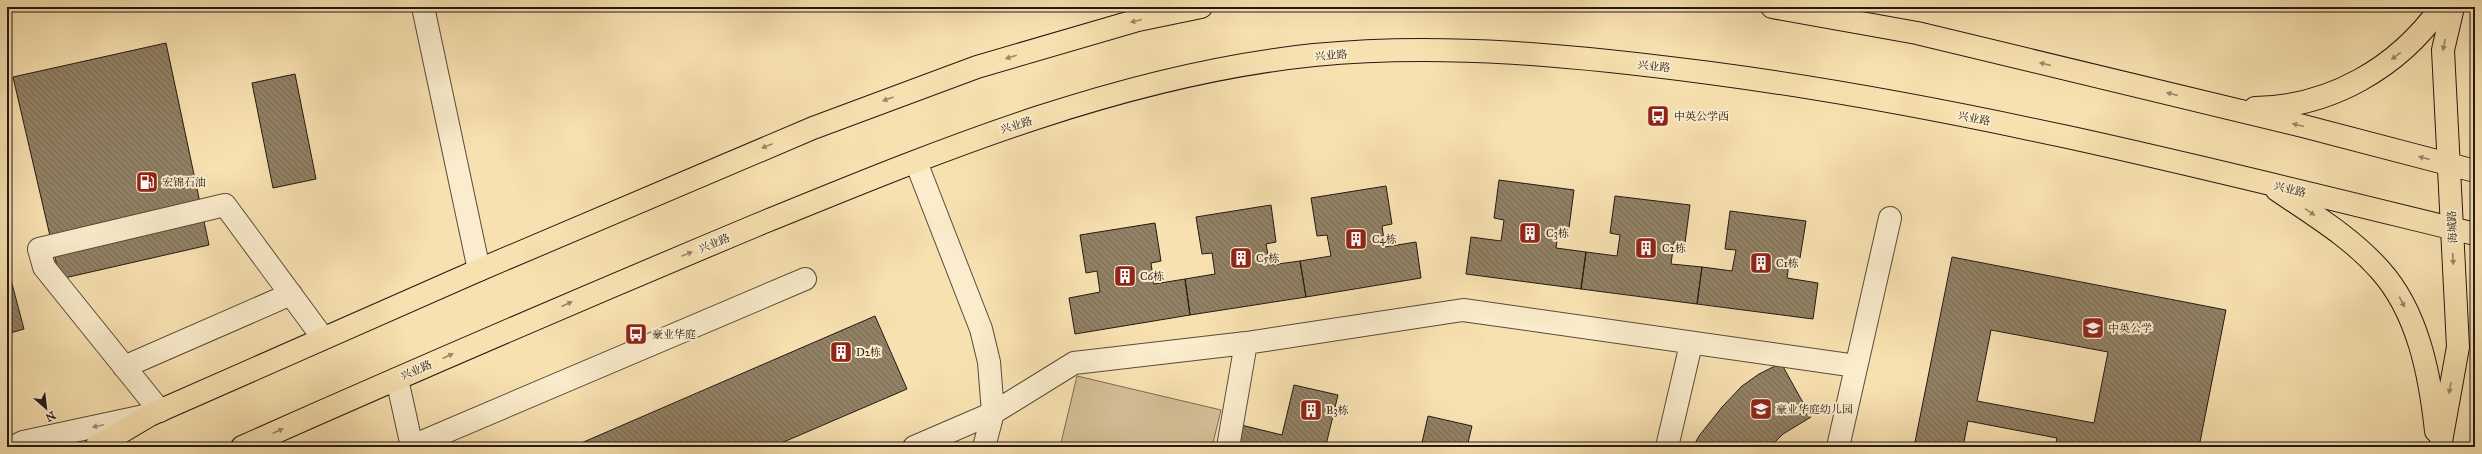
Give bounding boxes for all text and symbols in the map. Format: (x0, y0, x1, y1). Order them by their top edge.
one-way arrow (1130, 18, 1142, 24)
one-way arrow (2441, 39, 2447, 51)
street label: 兴业路 (1314, 48, 1348, 63)
one-way arrow (2391, 52, 2402, 61)
one-way arrow (1005, 54, 1017, 60)
street label: 兴业路 (1637, 58, 1671, 75)
one-way arrow (2039, 60, 2051, 66)
one-way arrow (2165, 91, 2177, 97)
one-way arrow (882, 97, 894, 103)
bus stop icon: 中英公学西 (1645, 103, 1671, 129)
street label: 兴业路 (1956, 109, 1991, 128)
place label: 中英公学西 (1674, 110, 1729, 123)
street label: 兴业路 (998, 114, 1034, 137)
one-way arrow (2292, 121, 2304, 127)
one-way arrow (760, 144, 772, 150)
one-way arrow (2418, 154, 2430, 160)
fuel station icon: 宏锦石油 (134, 169, 160, 195)
place label: 宏锦石油 (162, 176, 206, 189)
street label: 兴业路 (2272, 179, 2307, 200)
one-way arrow (2304, 209, 2316, 216)
street label: 海城路 (2445, 210, 2460, 244)
building icon: C3栋 (1517, 220, 1543, 246)
building icon: C4栋 (1343, 226, 1369, 252)
place label: C3栋 (1546, 227, 1569, 240)
street label: 兴业路 (696, 231, 732, 256)
place label: C4栋 (1372, 233, 1397, 246)
building icon: C2栋 (1633, 235, 1659, 261)
place label: C2栋 (1662, 242, 1686, 255)
building icon: C5栋 (1228, 245, 1254, 271)
building icon: C1栋 (1748, 250, 1774, 276)
one-way arrow (682, 251, 694, 257)
place label: C5栋 (1256, 252, 1280, 265)
one-way arrow (2450, 253, 2457, 265)
place label: C1栋 (1776, 257, 1799, 270)
building icon: C6栋 (1112, 263, 1138, 289)
place label: C6栋 (1140, 270, 1164, 283)
one-way arrow (2398, 296, 2405, 308)
one-way arrow (562, 301, 574, 307)
school or university icon: 中英公学 (2080, 315, 2106, 341)
bus stop icon: 豪业华庭 (623, 321, 649, 347)
place label: 中英公学 (2108, 322, 2152, 335)
place label: 豪业华庭 (652, 328, 696, 341)
building icon: D2栋 (828, 339, 854, 365)
place label: D2栋 (856, 346, 881, 359)
one-way arrow (443, 353, 455, 359)
street label: 兴业路 (398, 358, 434, 383)
one-way arrow (2447, 382, 2453, 394)
north arrow (26, 388, 66, 428)
school or university icon: 豪业华庭幼儿园 (1748, 396, 1774, 422)
building icon: B3栋 (1298, 397, 1324, 423)
place label: 豪业华庭幼儿园 (1776, 403, 1853, 416)
place label: B3栋 (1326, 404, 1349, 417)
text: N (43, 408, 58, 425)
one-way arrow (92, 424, 104, 430)
one-way arrow (272, 428, 284, 434)

